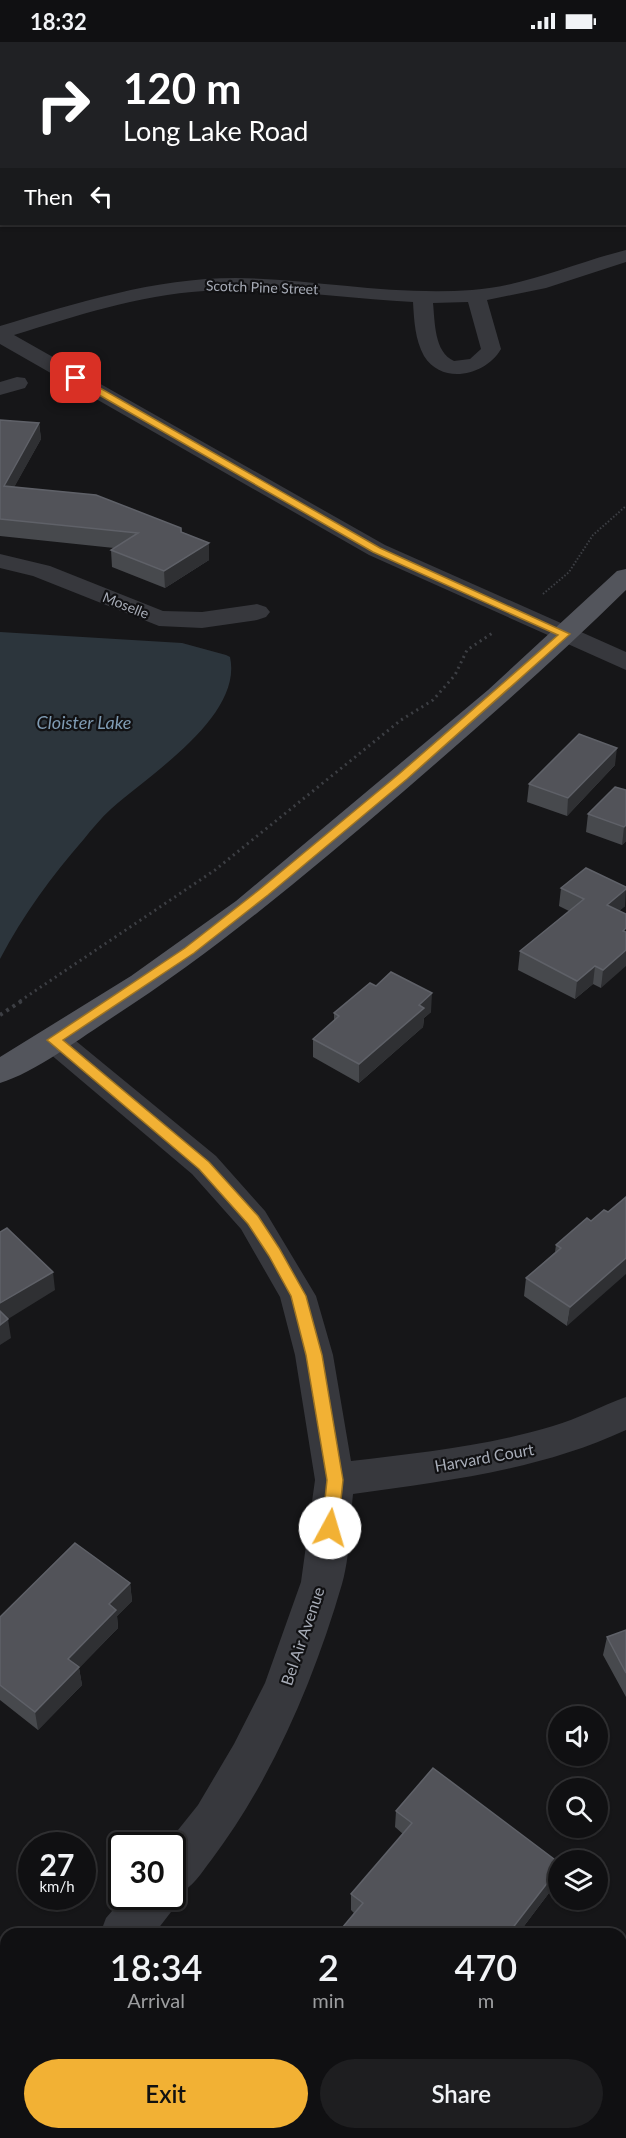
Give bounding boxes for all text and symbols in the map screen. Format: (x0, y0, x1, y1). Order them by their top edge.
text: 18:32 (30, 8, 87, 35)
text: 120 m (123, 63, 241, 113)
icon: right (24, 66, 102, 144)
text: Long Lake Road (123, 114, 309, 147)
icon: left (85, 180, 118, 213)
text: Then (24, 183, 73, 210)
street label: Scotch Pine Street (206, 277, 318, 297)
pin (50, 352, 101, 403)
icon: arrive (59, 361, 92, 394)
street label: Moselle (100, 588, 152, 622)
water label: Cloister Lake (37, 711, 131, 733)
street label: Harvard Court (433, 1439, 535, 1475)
position arrow (298, 1496, 362, 1560)
street label: Bel Air Avenue (276, 1584, 328, 1688)
map controls (548, 1706, 608, 1910)
button: sound (548, 1706, 608, 1766)
button: search (548, 1778, 608, 1838)
speed limit sign: 30 (108, 1832, 186, 1910)
text: 27 (40, 1846, 74, 1882)
button: layers (548, 1850, 608, 1910)
text: km/h (39, 1877, 75, 1895)
text: 18:34 (110, 1945, 202, 1989)
text: 2 (318, 1945, 339, 1989)
text: 470 (455, 1945, 517, 1989)
text: Arrival (127, 1988, 185, 2012)
text: min (312, 1988, 345, 2012)
text: m (478, 1988, 494, 2012)
button: Exit (24, 2059, 308, 2128)
button: Share (320, 2059, 603, 2128)

